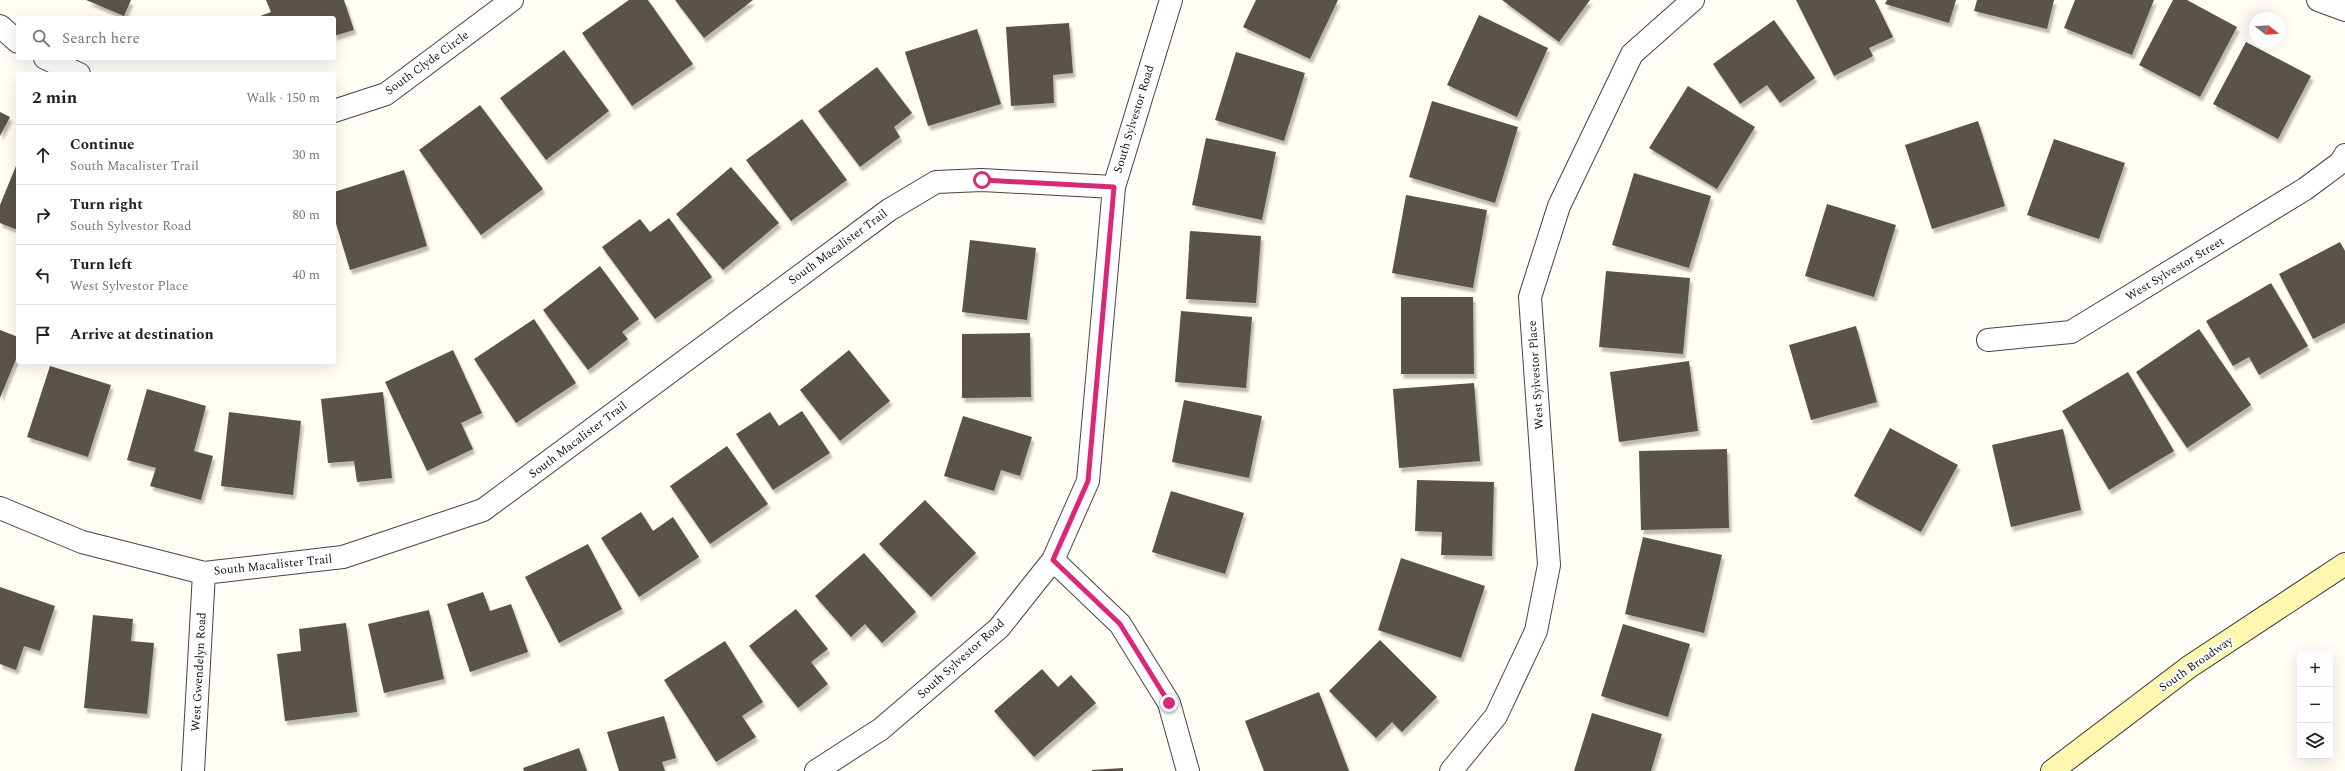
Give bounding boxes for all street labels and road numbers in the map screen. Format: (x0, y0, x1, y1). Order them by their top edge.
street label: South Clyde Circle (381, 26, 473, 100)
street label: South Sylvestor Road (1109, 62, 1160, 175)
street label: South Macalister Trail (784, 204, 892, 290)
street label: West Sylvestor Street (2122, 232, 2228, 306)
street label: West Sylvestor Place (1523, 320, 1549, 430)
street label: South Macalister Trail (525, 397, 631, 483)
street label: South Macalister Trail (213, 549, 333, 581)
street label: West Gwendelyn Road (186, 612, 212, 732)
street label: South Sylvestor Road (913, 614, 1009, 704)
street label: South Broadway (2155, 631, 2238, 697)

